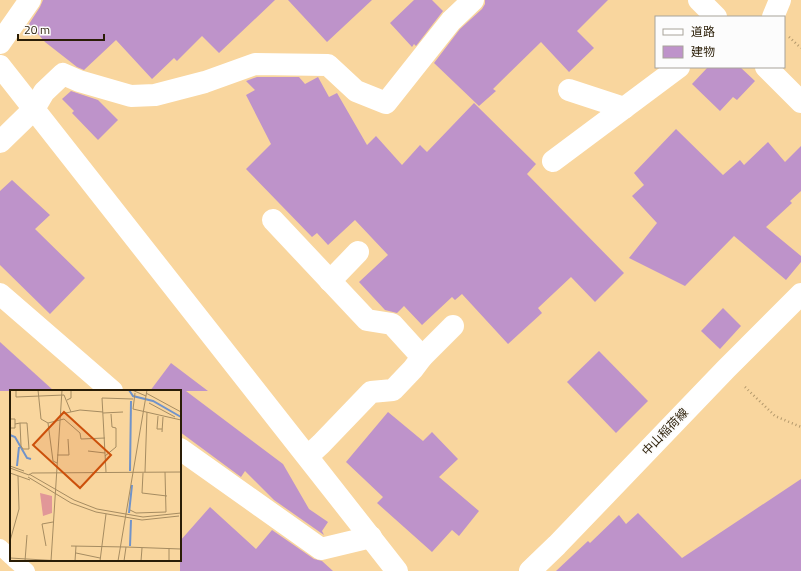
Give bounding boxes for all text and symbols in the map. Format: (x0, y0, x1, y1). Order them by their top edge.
scale bar (18, 16, 104, 42)
legend (655, 16, 785, 68)
text: 20 m (24, 20, 50, 39)
text: 道路 (691, 22, 715, 41)
text: 建物 (691, 42, 715, 61)
inset map (10, 390, 181, 561)
street label: 中山稲荷線 (637, 403, 692, 460)

